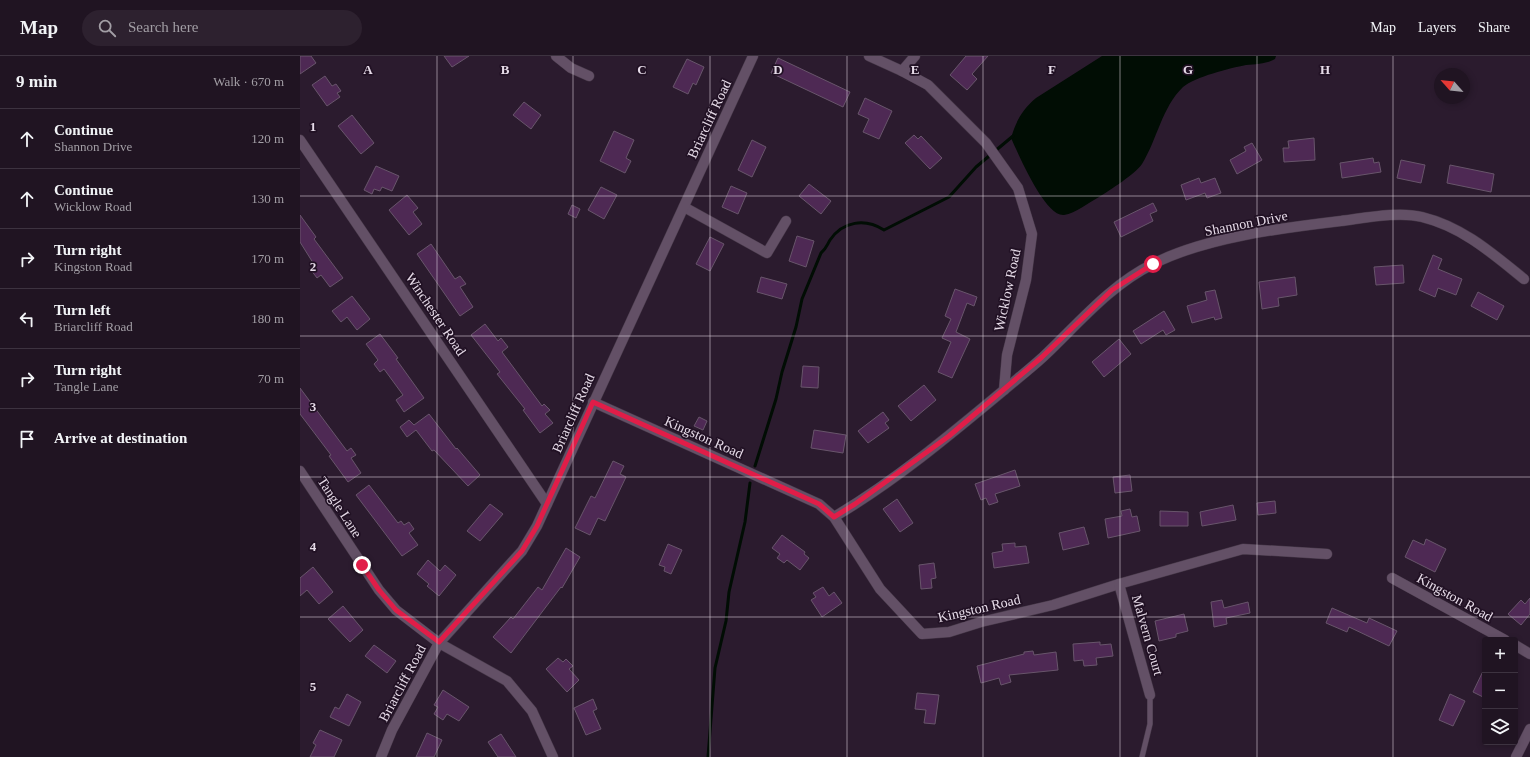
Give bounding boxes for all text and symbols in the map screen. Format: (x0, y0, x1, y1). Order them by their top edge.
search box (82, 10, 362, 46)
text: Map (20, 17, 58, 38)
icon: search (96, 17, 118, 39)
text: Search here (128, 19, 198, 35)
text: Map (1370, 20, 1396, 35)
text: Layers (1418, 20, 1456, 35)
text: Share (1478, 20, 1510, 35)
text: A (363, 62, 373, 77)
text: B (501, 62, 510, 77)
text: C (637, 62, 647, 77)
text: D (773, 62, 783, 77)
text: E (911, 62, 919, 77)
text: F (1048, 62, 1056, 77)
text: G (1183, 62, 1193, 77)
text: H (1320, 62, 1330, 77)
north arrow (1434, 68, 1470, 104)
text: 9 min (16, 72, 57, 91)
text: Walk · 670 m (213, 74, 284, 89)
street label: Briarcliff Road (685, 78, 734, 161)
text: 1 (310, 119, 316, 134)
text: Continue (54, 122, 113, 138)
icon: ahead (16, 128, 38, 150)
text: 120 m (251, 131, 284, 146)
text: Shannon Drive (54, 139, 132, 154)
text: Continue (54, 182, 113, 198)
icon: ahead (16, 188, 38, 210)
text: 130 m (251, 191, 284, 206)
text: Wicklow Road (54, 199, 132, 214)
street label: Shannon Drive (1203, 208, 1289, 239)
text: Turn right (54, 242, 121, 258)
icon: right (16, 248, 38, 270)
street label: Wicklow Road (991, 248, 1024, 333)
text: 170 m (251, 251, 284, 266)
route start (1144, 255, 1162, 273)
text: Kingston Road (54, 259, 132, 274)
text: 2 (310, 259, 316, 274)
street label: Winchester Road (402, 270, 469, 358)
text: Turn left (54, 302, 111, 318)
icon: left (16, 308, 38, 330)
text: 180 m (251, 311, 284, 326)
text: Briarcliff Road (54, 319, 133, 334)
text: Turn right (54, 362, 121, 378)
icon: right (16, 368, 38, 390)
text: 70 m (258, 371, 284, 386)
street label: Briarcliff Road (549, 371, 598, 455)
text: Tangle Lane (54, 379, 118, 394)
text: 3 (310, 399, 317, 414)
street label: Kingston Road (662, 413, 745, 461)
icon: arrive (16, 428, 38, 450)
text: Arrive at destination (54, 430, 187, 446)
street label: Tangle Lane (314, 474, 365, 540)
text: 4 (310, 539, 317, 554)
route end (353, 556, 371, 574)
street label: Kingston Road (1414, 570, 1495, 624)
street label: Kingston Road (936, 592, 1022, 625)
street label: Malvern Court (1129, 593, 1166, 677)
map controls (1482, 637, 1518, 745)
button: + (1482, 637, 1518, 673)
street label: Briarcliff Road (376, 642, 429, 724)
button: − (1482, 673, 1518, 709)
text: 5 (310, 679, 317, 694)
button: layers (1482, 709, 1518, 745)

